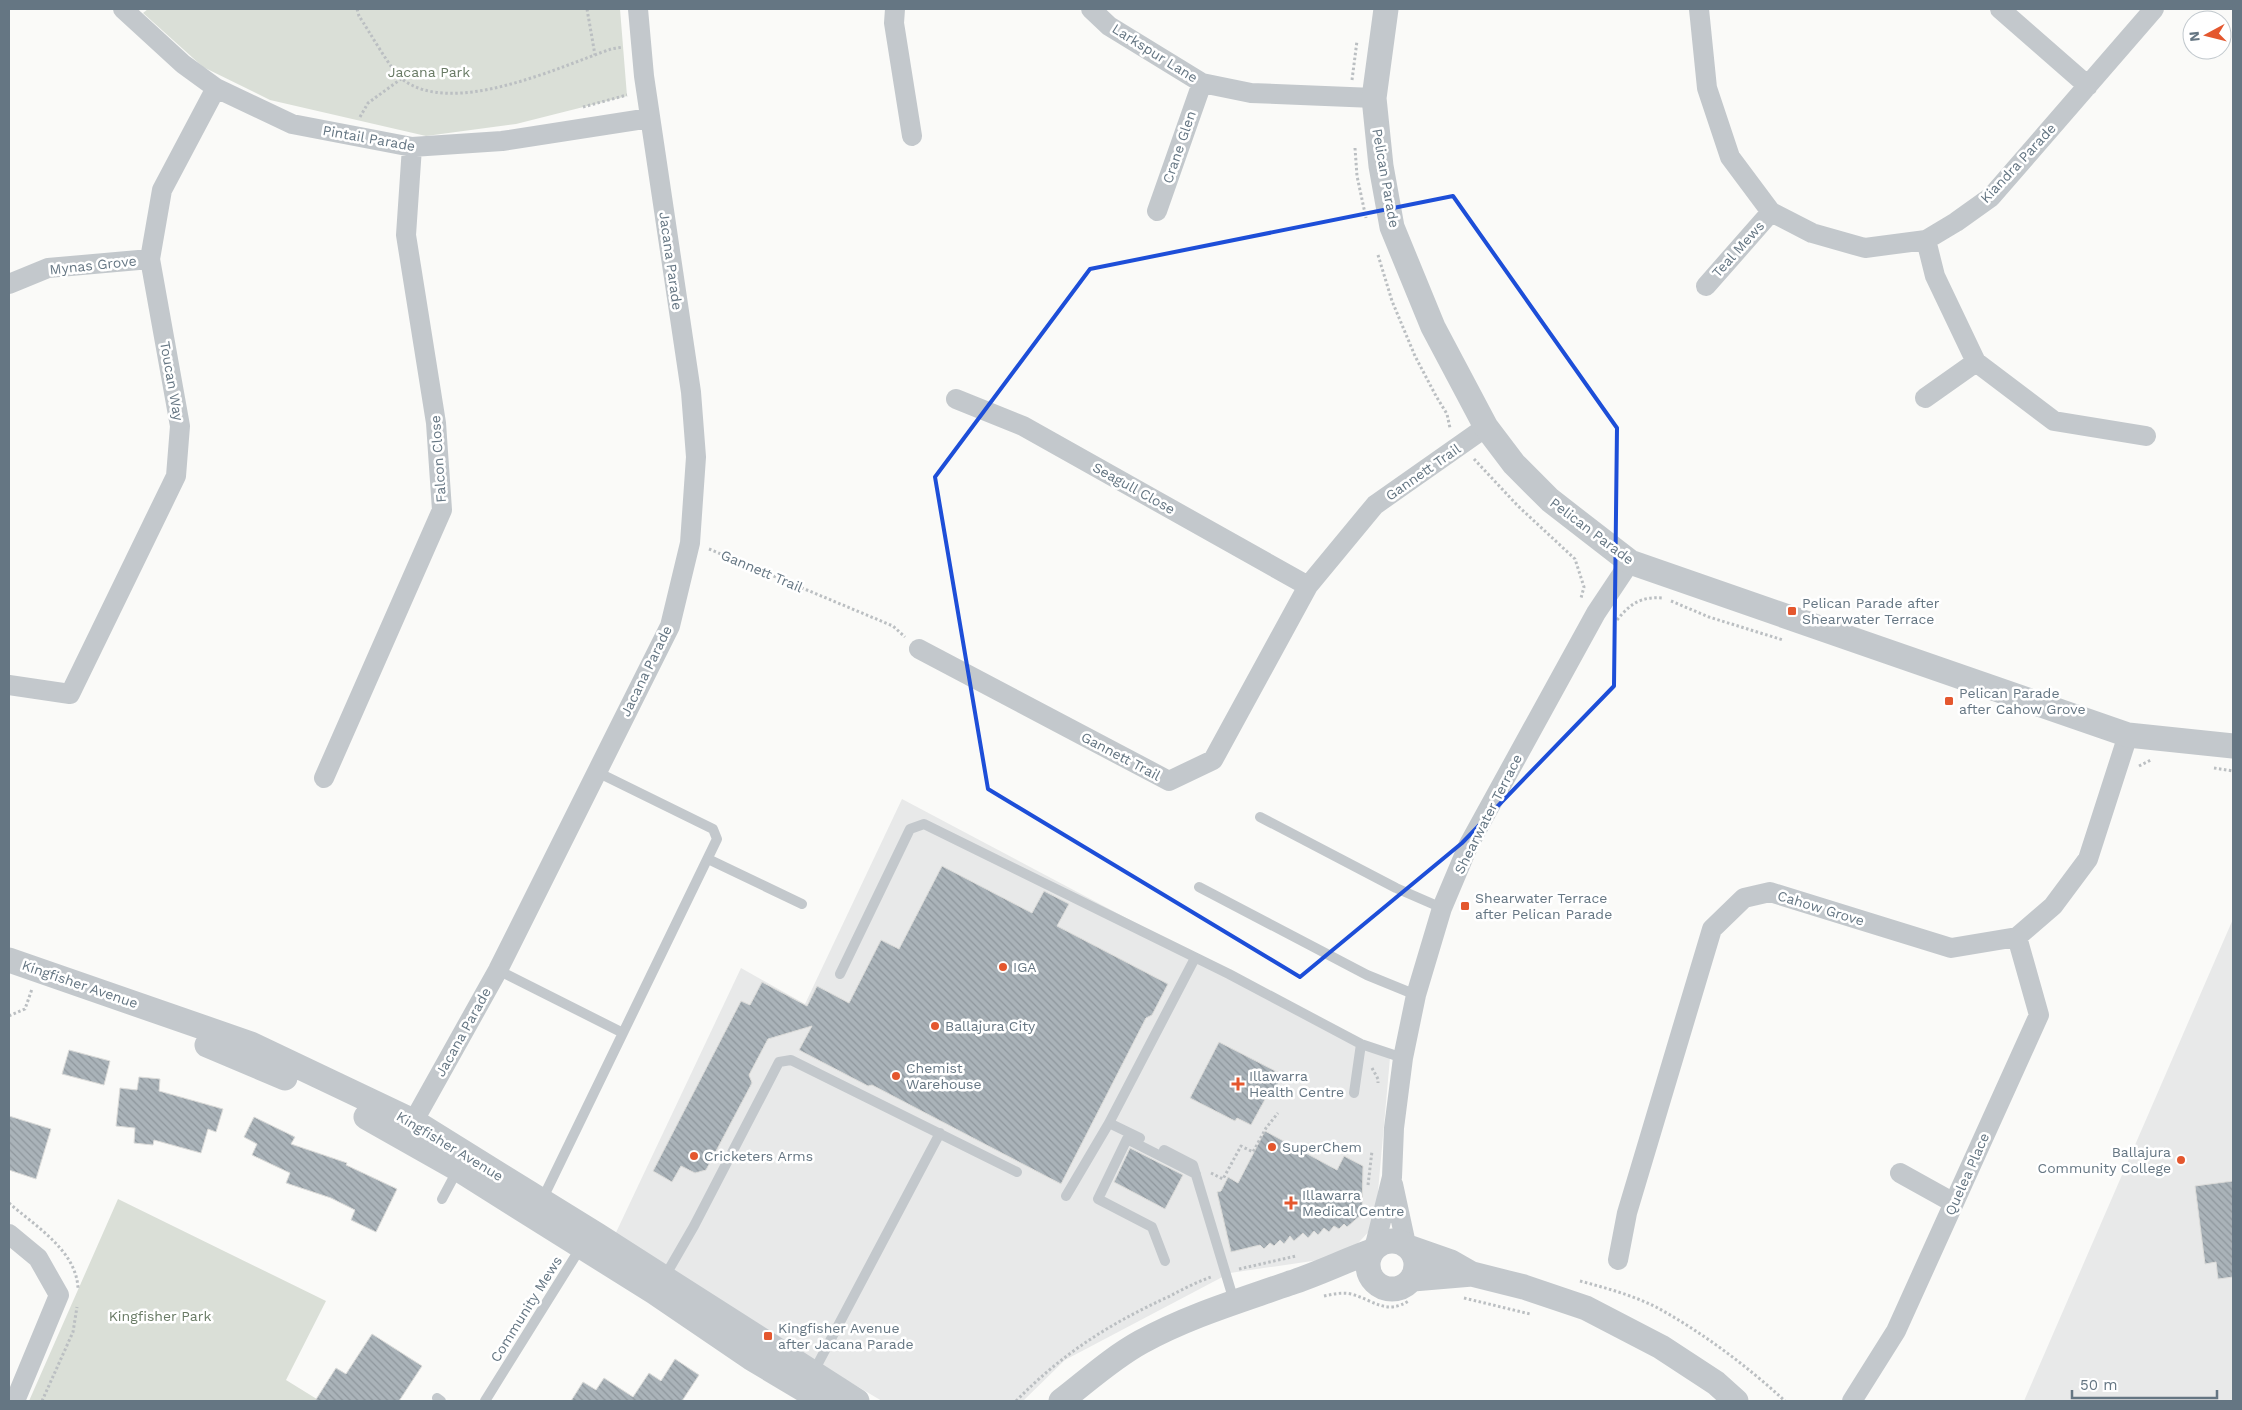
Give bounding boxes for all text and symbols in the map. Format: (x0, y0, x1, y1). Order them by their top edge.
north arrow (2182, 10, 2232, 60)
street label: Larkspur Lane (1109, 20, 1201, 86)
text: N (2186, 30, 2203, 43)
park label: Jacana Park (388, 64, 470, 80)
street label: Crane Glen (1159, 109, 1199, 185)
street label: Kiandra Parade (1977, 120, 2059, 206)
street label: Pintail Parade (321, 122, 417, 154)
street label: Pelican Parade (1369, 127, 1403, 229)
street label: Jacana Parade (656, 211, 686, 311)
street label: Teal Mews (1709, 218, 1767, 280)
street label: Mynas Grove (49, 252, 137, 278)
street label: Toucan Way (157, 340, 187, 423)
street label: Falcon Close (427, 415, 449, 503)
street label: Gannett Trail (1383, 440, 1464, 504)
street label: Seagull Close (1090, 459, 1178, 517)
street label: Pelican Parade (1547, 494, 1637, 568)
street label: Gannett Trail (719, 547, 806, 596)
place label: Pelican Parade after Shearwater Terrace (1802, 595, 1940, 627)
marker: Pelican Parade after Shearwater Terrace (1786, 605, 1798, 617)
street label: Jacana Parade (617, 623, 675, 719)
place label: Pelican Parade after Cahow Grove (1959, 685, 2086, 717)
marker: Pelican Parade after Cahow Grove (1943, 695, 1955, 707)
street label: Gannett Trail (1079, 728, 1164, 784)
street label: Shearwater Terrace (1451, 751, 1525, 877)
street label: Cahow Grove (1776, 887, 1866, 929)
place label: Shearwater Terrace after Pelican Parade (1475, 890, 1612, 922)
marker: Shearwater Terrace after Pelican Parade (1459, 900, 1471, 912)
street label: Kingfisher Avenue (20, 957, 140, 1011)
place label: IGA (1013, 959, 1037, 975)
marker: IGA (997, 961, 1009, 973)
street label: Jacana Parade (432, 985, 494, 1079)
place label: Ballajura City (945, 1018, 1036, 1034)
marker: Ballajura City (929, 1020, 941, 1032)
place label: Chemist Warehouse (906, 1060, 982, 1092)
place label: Illawarra Health Centre (1249, 1068, 1344, 1100)
marker: Chemist Warehouse (890, 1070, 902, 1082)
marker: Illawarra Health Centre (1231, 1077, 1245, 1091)
street label: Kingfisher Avenue (394, 1108, 506, 1184)
street label: Quelea Place (1942, 1130, 1992, 1218)
place label: SuperChem (1282, 1139, 1362, 1155)
marker: SuperChem (1266, 1141, 1278, 1153)
place label: Ballajura Community College (2038, 1144, 2171, 1176)
place label: Cricketers Arms (704, 1148, 813, 1164)
marker: Cricketers Arms (688, 1150, 700, 1162)
marker: Ballajura Community College (2175, 1154, 2187, 1166)
place label: Illawarra Medical Centre (1302, 1187, 1404, 1219)
marker: Illawarra Medical Centre (1284, 1196, 1298, 1210)
street label: Community Mews (487, 1253, 565, 1365)
park label: Kingfisher Park (109, 1308, 211, 1324)
place label: Kingfisher Avenue after Jacana Parade (778, 1320, 914, 1352)
marker: Kingfisher Avenue after Jacana Parade (762, 1330, 774, 1342)
scale bar (2072, 1368, 2217, 1400)
text: 50 m (2080, 1376, 2117, 1394)

